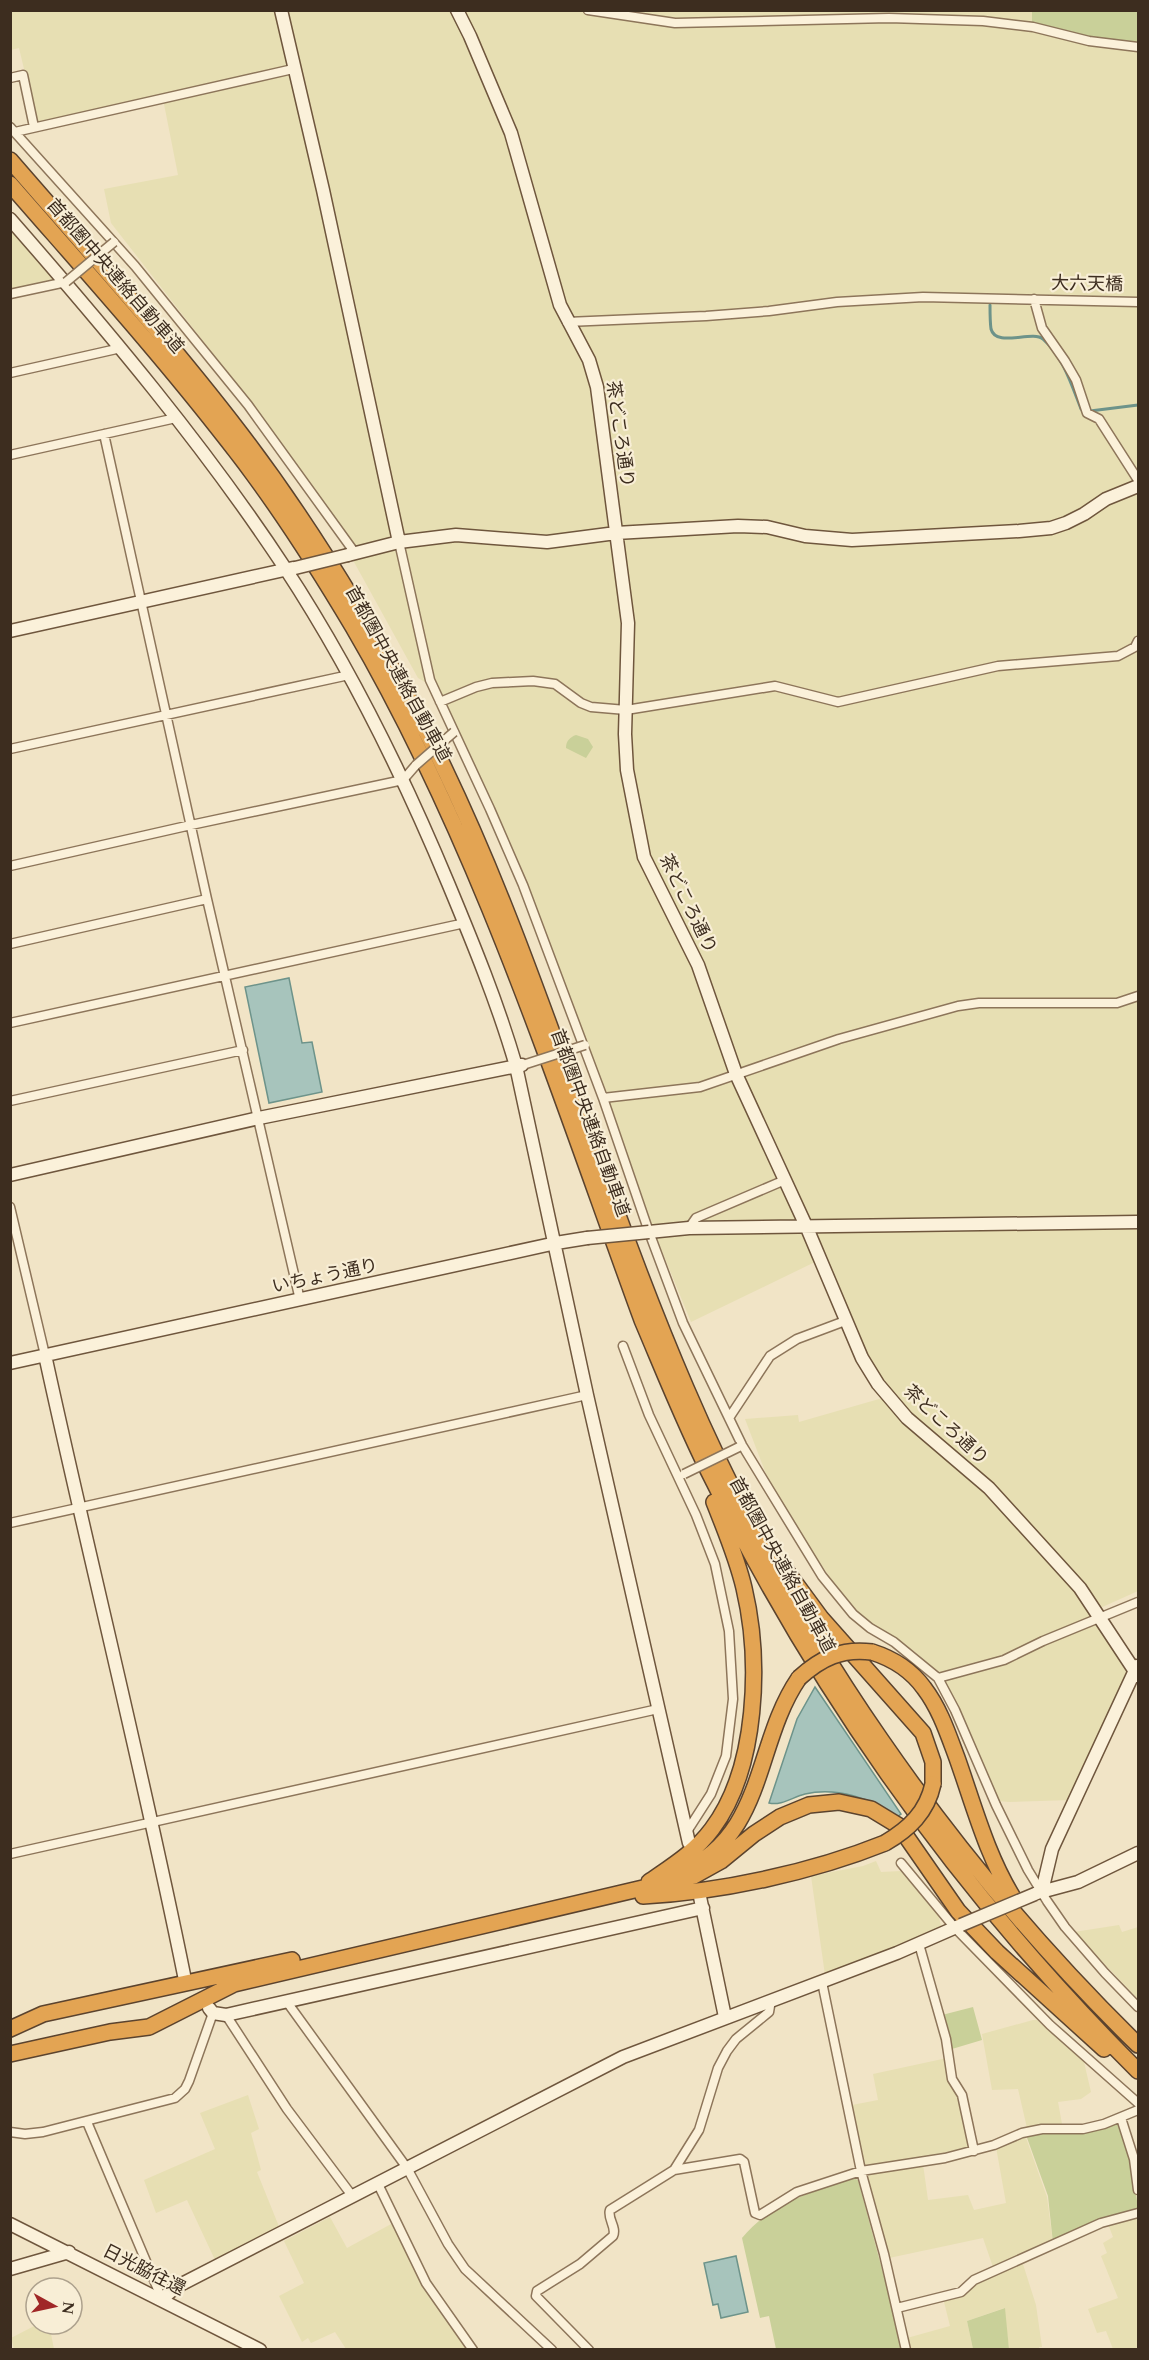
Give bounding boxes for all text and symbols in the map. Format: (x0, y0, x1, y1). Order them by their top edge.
street label: 首都圏中央連絡自動車道 (40, 192, 190, 360)
street label: 大六天橋 (1051, 270, 1123, 298)
street label: 茶どころ通り (599, 379, 641, 489)
street label: 首都圏中央連絡自動車道 (338, 581, 458, 767)
street label: 茶どころ通り (652, 850, 724, 958)
street label: 首都圏中央連絡自動車道 (543, 1025, 637, 1221)
street label: いちょう通り (269, 1252, 381, 1300)
street label: 茶どころ通り (897, 1378, 995, 1472)
street label: 首都圏中央連絡自動車道 (722, 1472, 842, 1658)
street label: 日光脇往還 (98, 2238, 190, 2302)
north arrow (24, 2276, 84, 2336)
text: N (55, 2300, 81, 2316)

